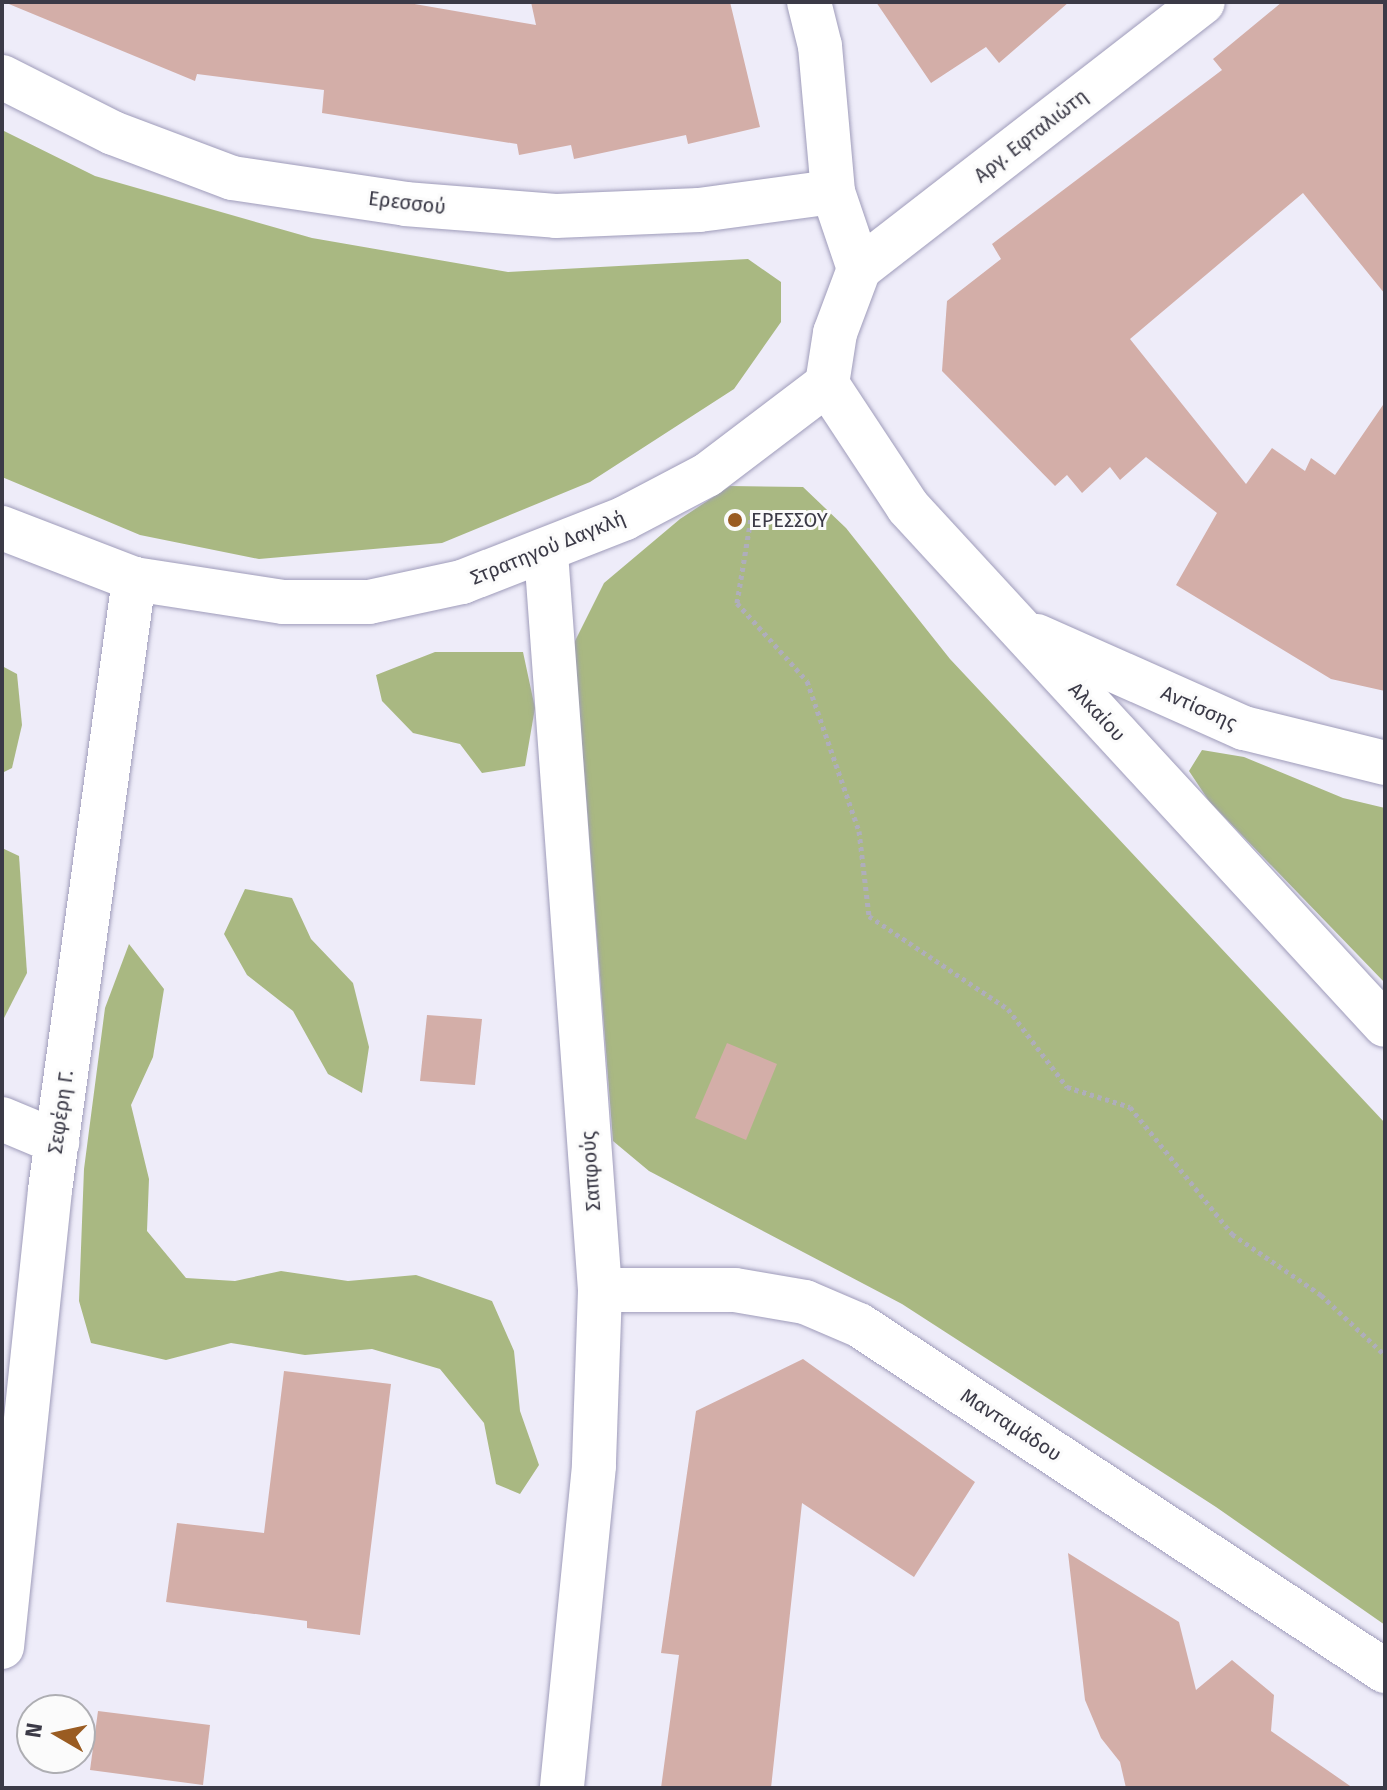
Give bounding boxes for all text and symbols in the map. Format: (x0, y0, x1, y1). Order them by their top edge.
street label: Αργ. Εφταλιώτη (969, 84, 1093, 188)
street label: Ερεσσού (367, 186, 447, 220)
street label: Στρατηγού Δαγκλή (467, 506, 629, 590)
place label: ΕΡΕΣΣΟΥ (751, 508, 828, 532)
marker: ΕΡΕΣΣΟΥ (726, 511, 744, 529)
street label: Αλκαίου (1064, 677, 1130, 747)
street label: Αντίσσης (1157, 681, 1241, 735)
street label: Σεφέρη Γ. (43, 1069, 79, 1155)
street label: Σαπφούς (576, 1130, 606, 1212)
street label: Μανταμάδου (956, 1383, 1066, 1467)
north arrow (16, 1694, 96, 1774)
text: N (19, 1721, 48, 1740)

